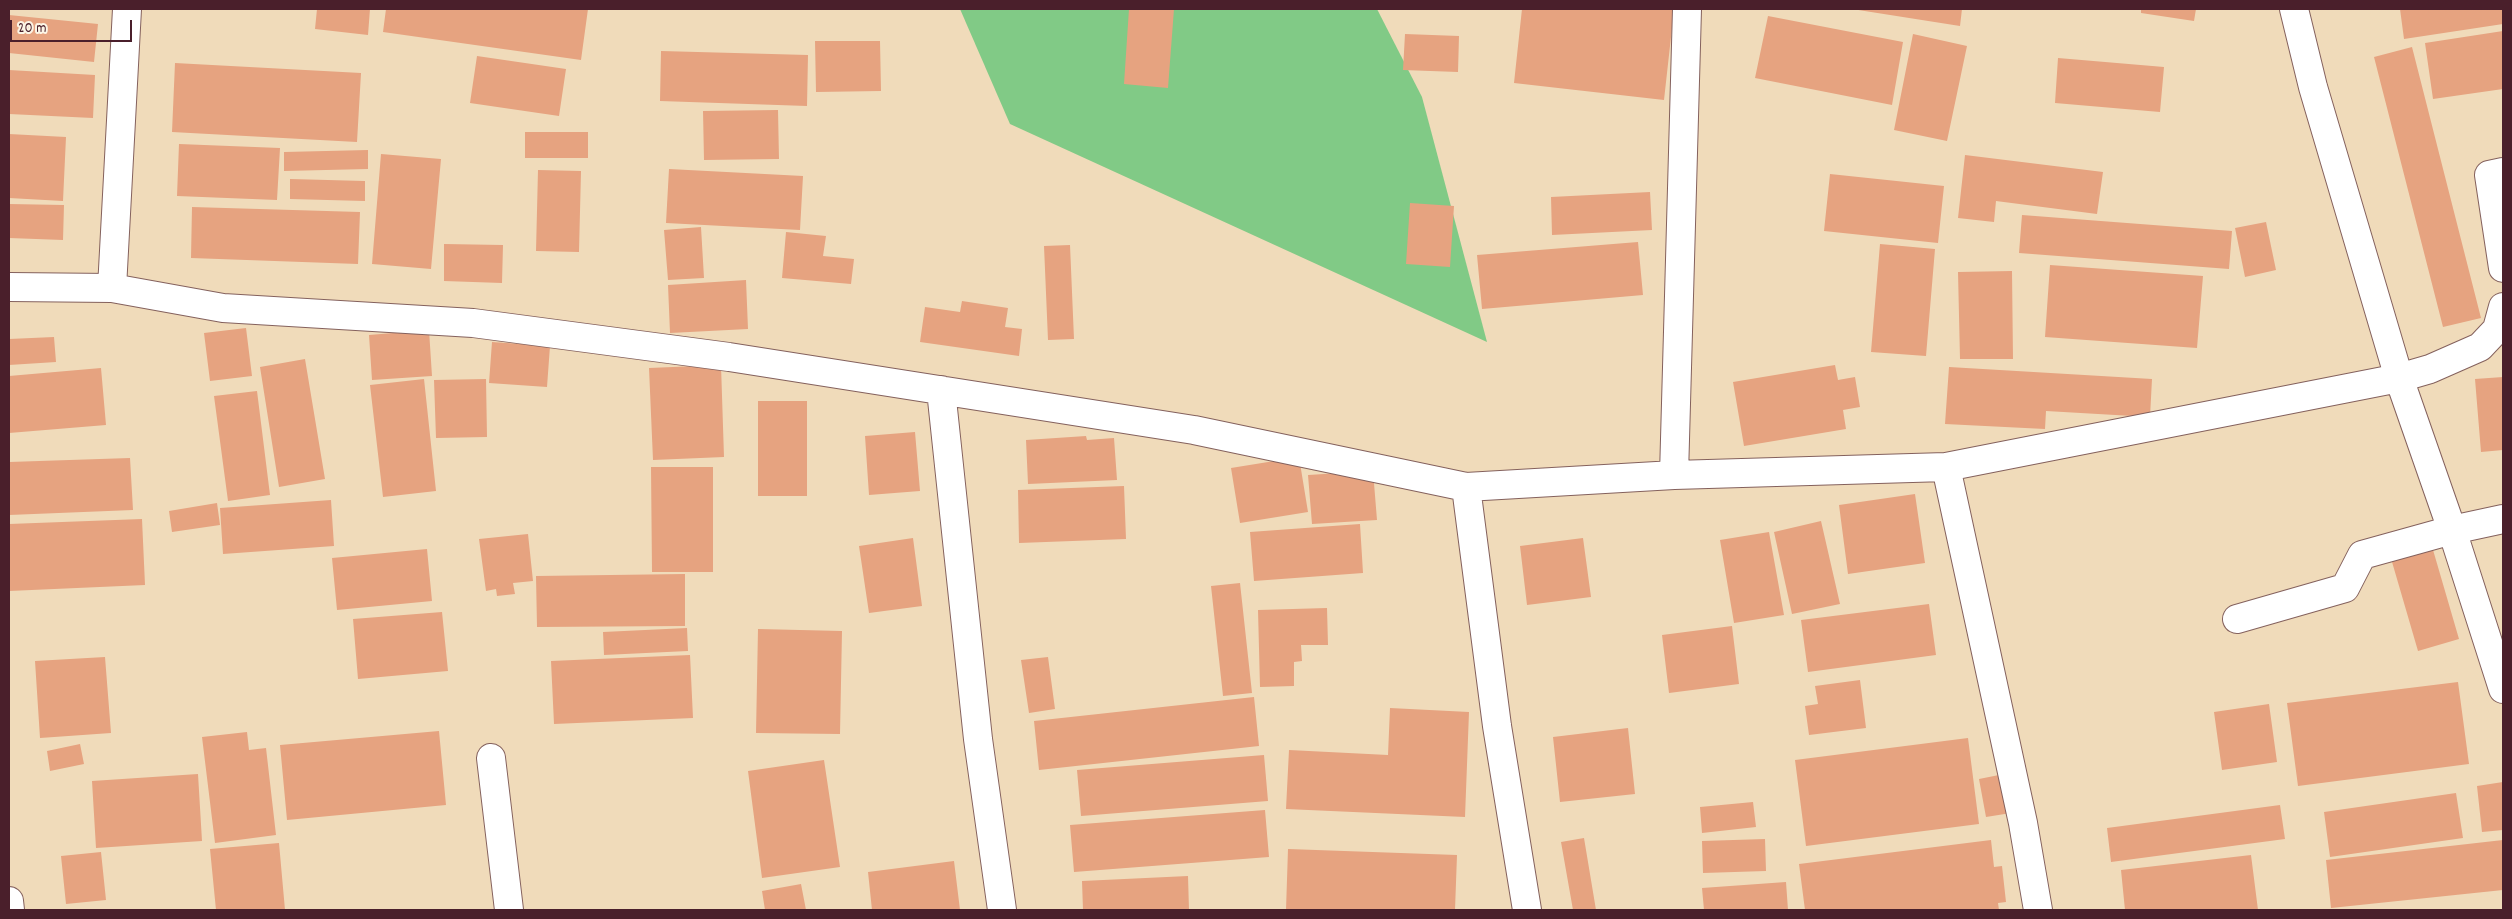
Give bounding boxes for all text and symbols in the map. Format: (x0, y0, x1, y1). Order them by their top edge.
scale bar (12, 10, 135, 42)
text: 20 m (18, 18, 46, 40)

